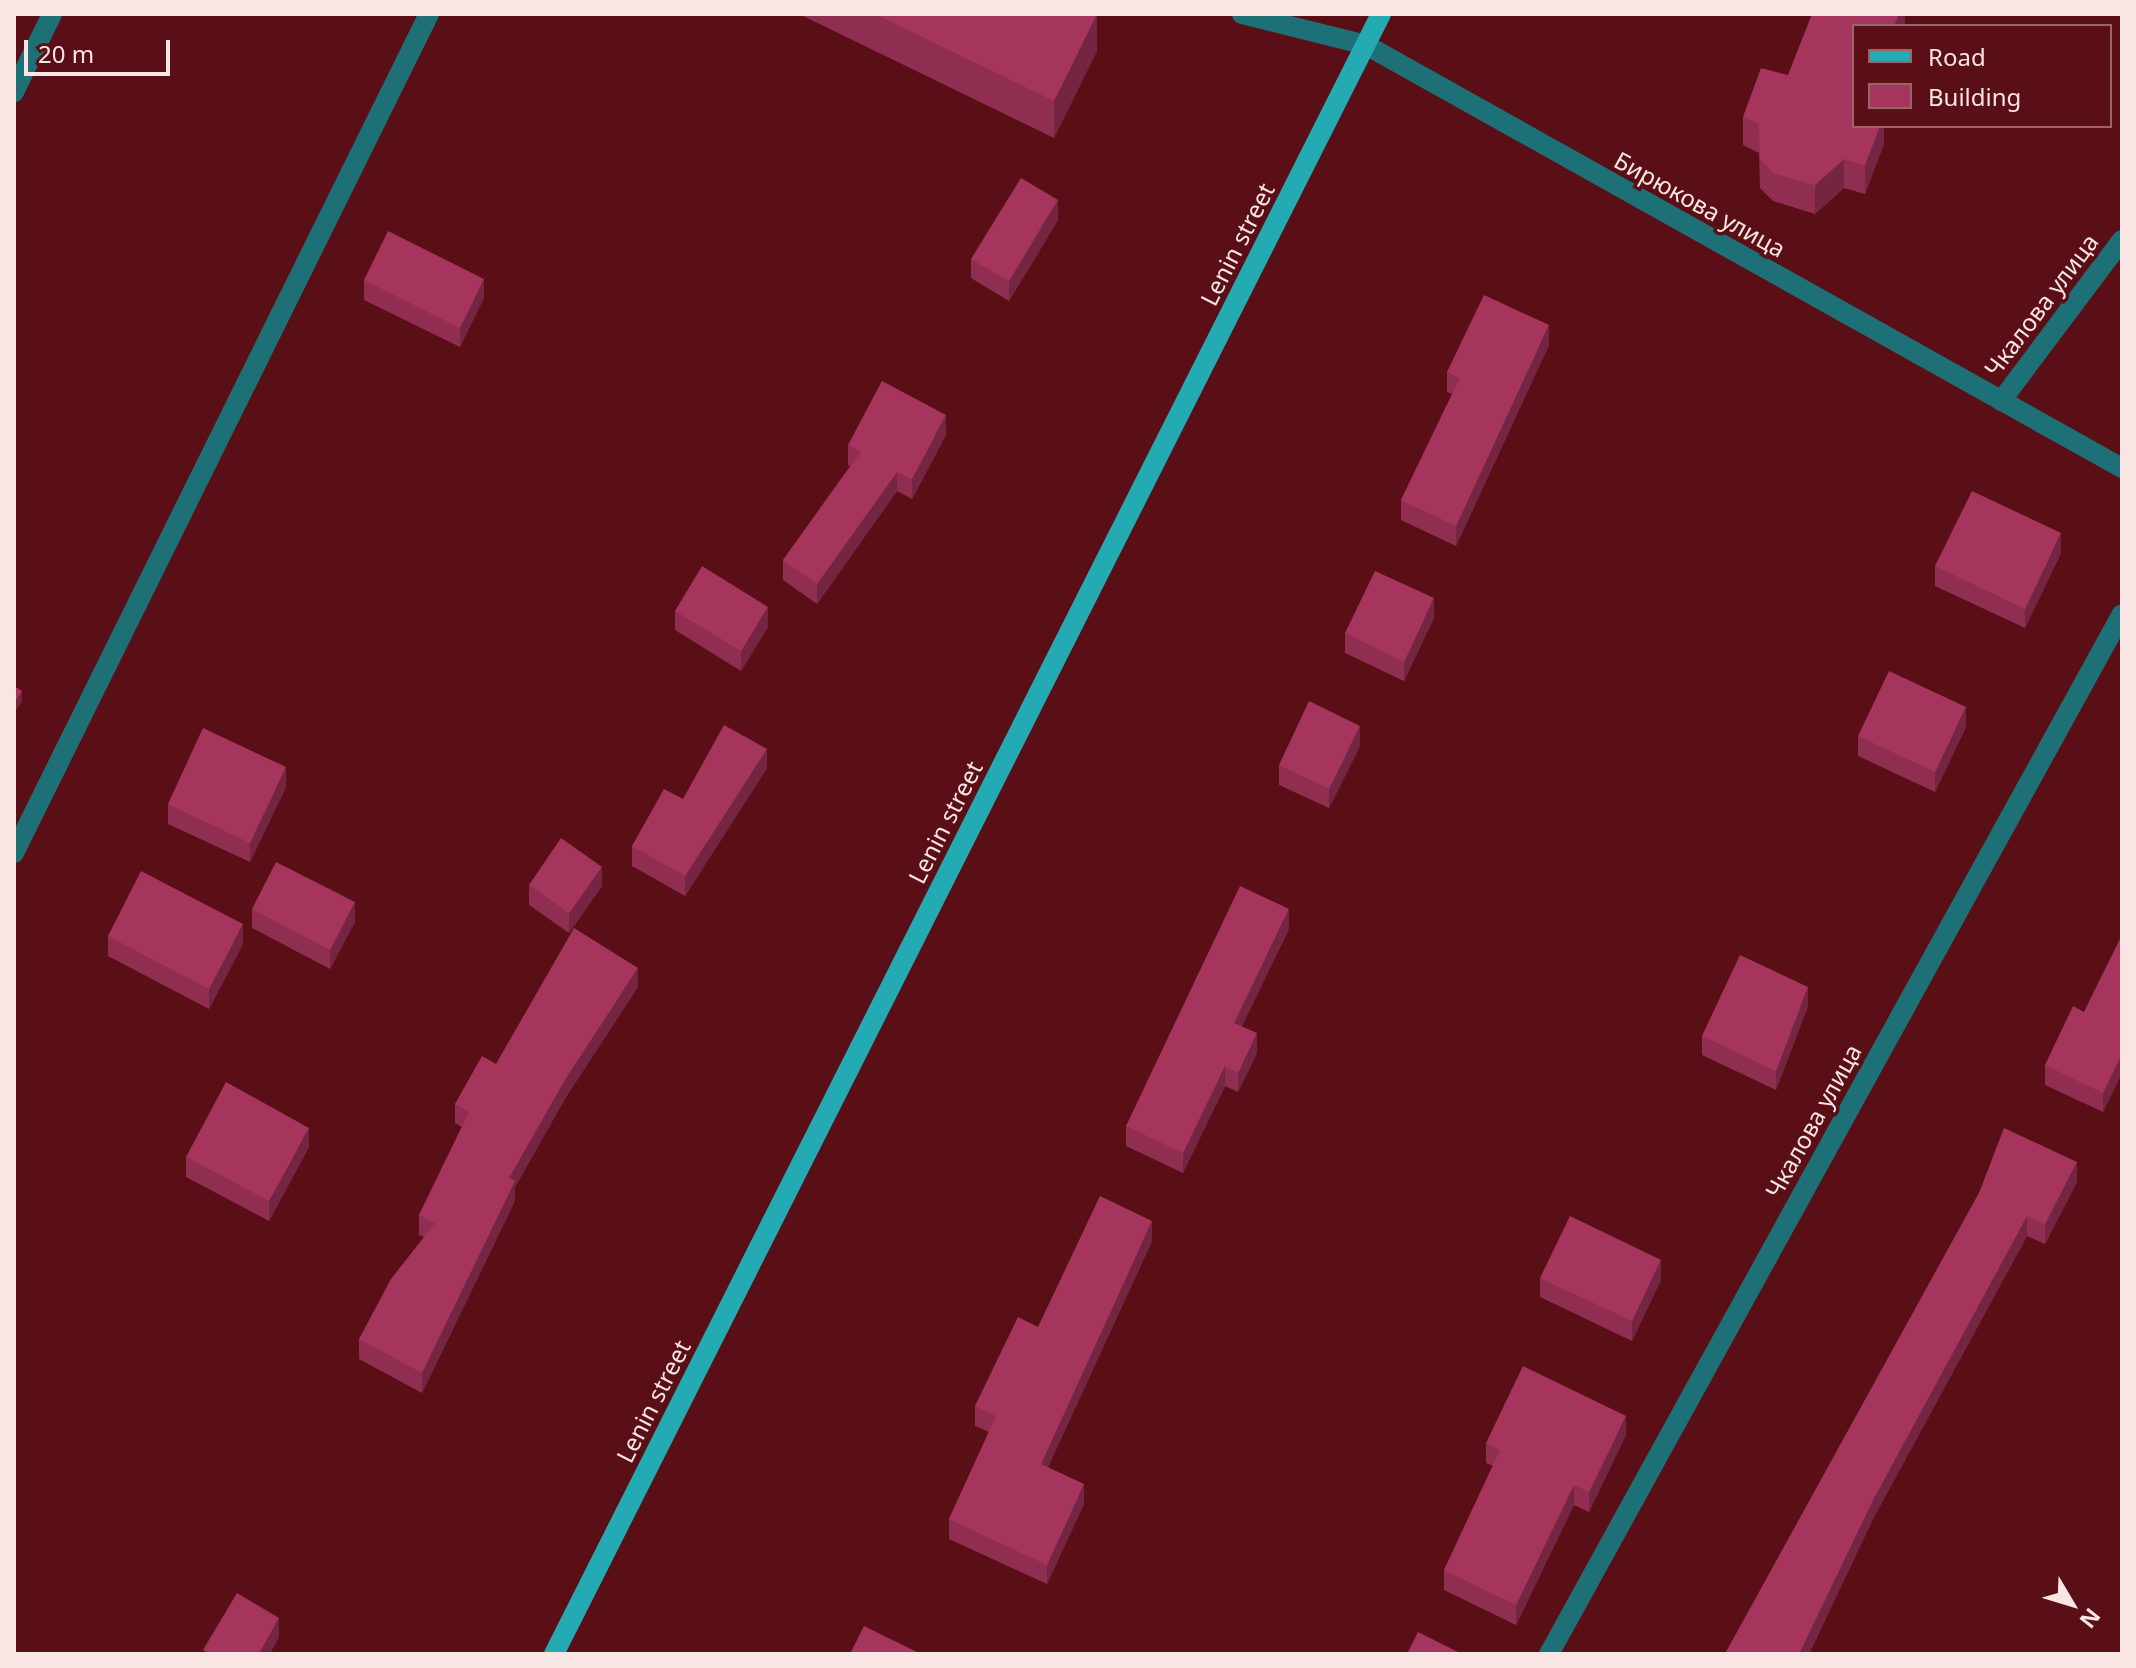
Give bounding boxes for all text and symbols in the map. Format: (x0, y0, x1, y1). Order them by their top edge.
scale bar (28, 24, 174, 74)
legend (1852, 24, 2112, 128)
text: 20 m (38, 37, 94, 70)
text: Road (1928, 40, 1986, 73)
text: Building (1928, 80, 2021, 113)
street label: Бирюкова улица (1609, 145, 1791, 263)
street label: Lenin street (1194, 178, 1280, 310)
street label: Чкалова улица (1978, 228, 2104, 382)
street label: Lenin street (902, 756, 988, 888)
street label: Чкалова улица (1759, 1039, 1867, 1203)
street label: Lenin street (610, 1335, 696, 1467)
north arrow (2032, 1564, 2112, 1644)
text: N (2074, 1602, 2108, 1635)

